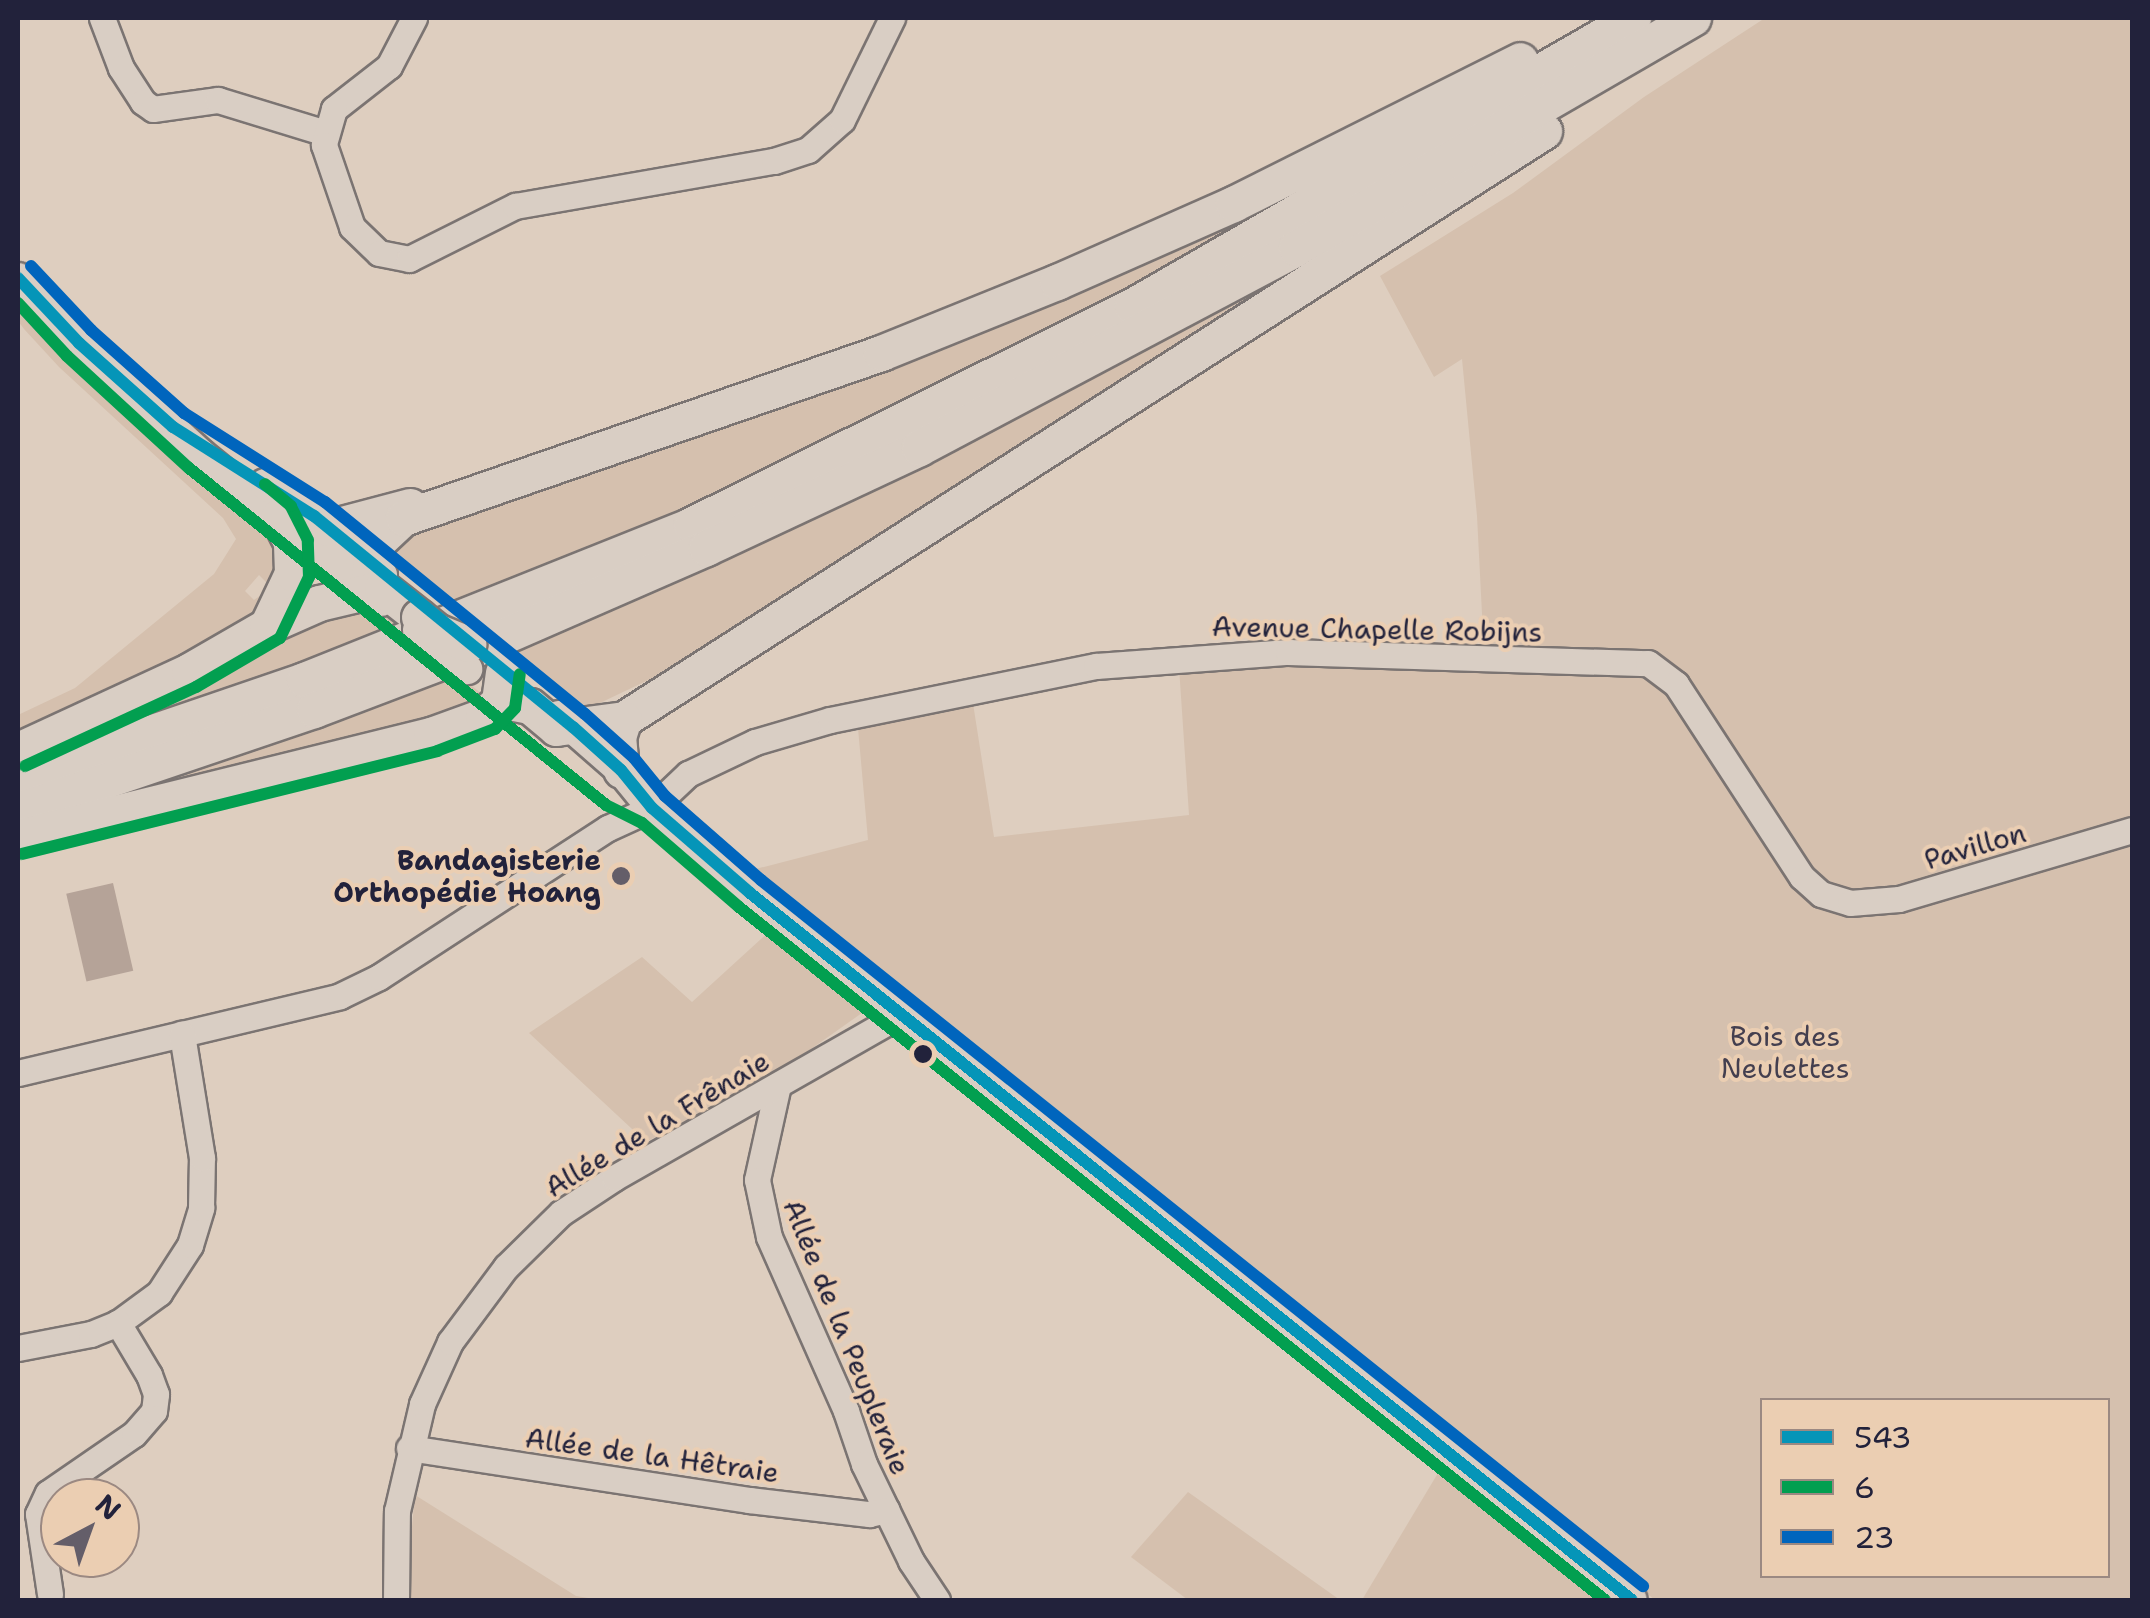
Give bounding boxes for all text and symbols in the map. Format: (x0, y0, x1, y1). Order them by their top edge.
street label: Avenue Chapelle Robijns (1211, 609, 1543, 649)
street label: Pavillon (1920, 815, 2030, 877)
place label: Bandagisterie Orthopédie Hoang (333, 843, 601, 909)
marker: Bandagisterie Orthopédie Hoang (610, 865, 632, 887)
park label: Bois des Neulettes (1720, 1019, 1850, 1085)
street label: Allée de la Frênaie (539, 1044, 775, 1204)
unlabelled marker (913, 1044, 933, 1064)
street label: Allée de la Peupleraie (776, 1194, 918, 1480)
legend (1760, 1398, 2110, 1578)
text: 543 (1854, 1417, 1912, 1458)
street label: Allée de la Hêtraie (523, 1421, 781, 1489)
text: 6 (1854, 1467, 1875, 1508)
north arrow (40, 1478, 140, 1578)
text: N (88, 1485, 129, 1528)
text: 23 (1854, 1517, 1894, 1558)

